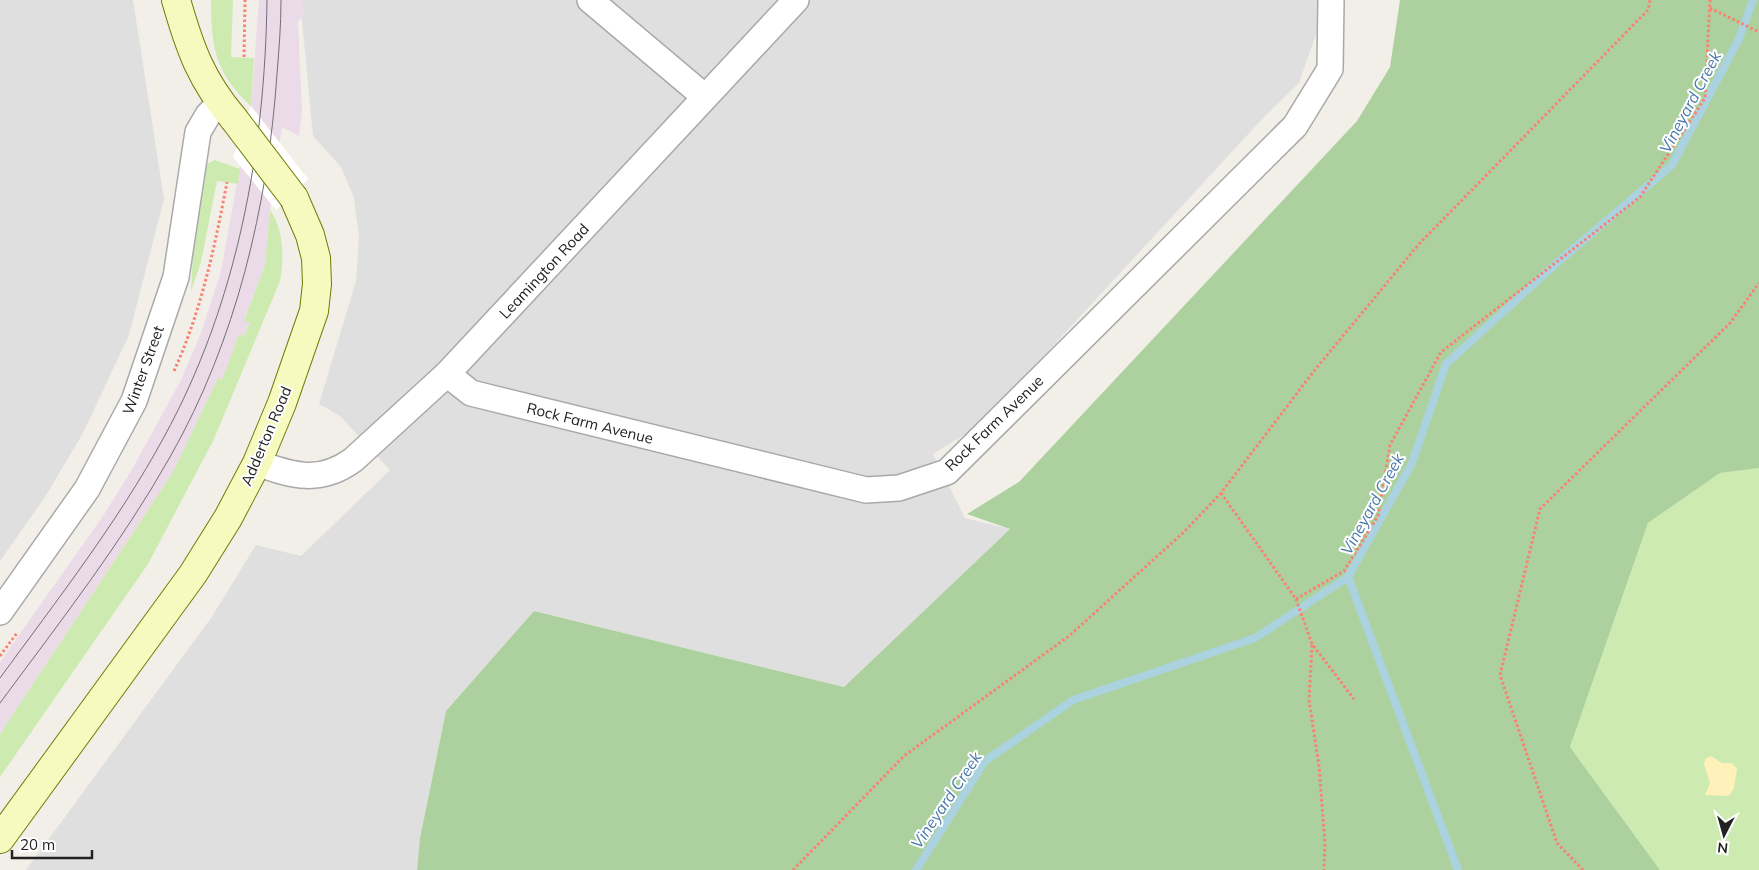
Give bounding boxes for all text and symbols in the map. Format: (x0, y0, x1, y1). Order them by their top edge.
water label: Vineyard Creek (1655, 47, 1726, 156)
street label: Leamington Road (495, 220, 593, 322)
street label: Winter Street (118, 323, 168, 417)
street label: Rock Farm Avenue (941, 371, 1047, 475)
street label: Adderton Road (237, 383, 295, 489)
street label: Rock Farm Avenue (525, 398, 655, 448)
water label: Vineyard Creek (1336, 449, 1408, 558)
water label: Vineyard Creek (906, 747, 986, 852)
north arrow (1699, 810, 1749, 860)
scale bar (12, 828, 92, 860)
text: 20 m (20, 835, 55, 854)
text: N (1716, 838, 1729, 857)

